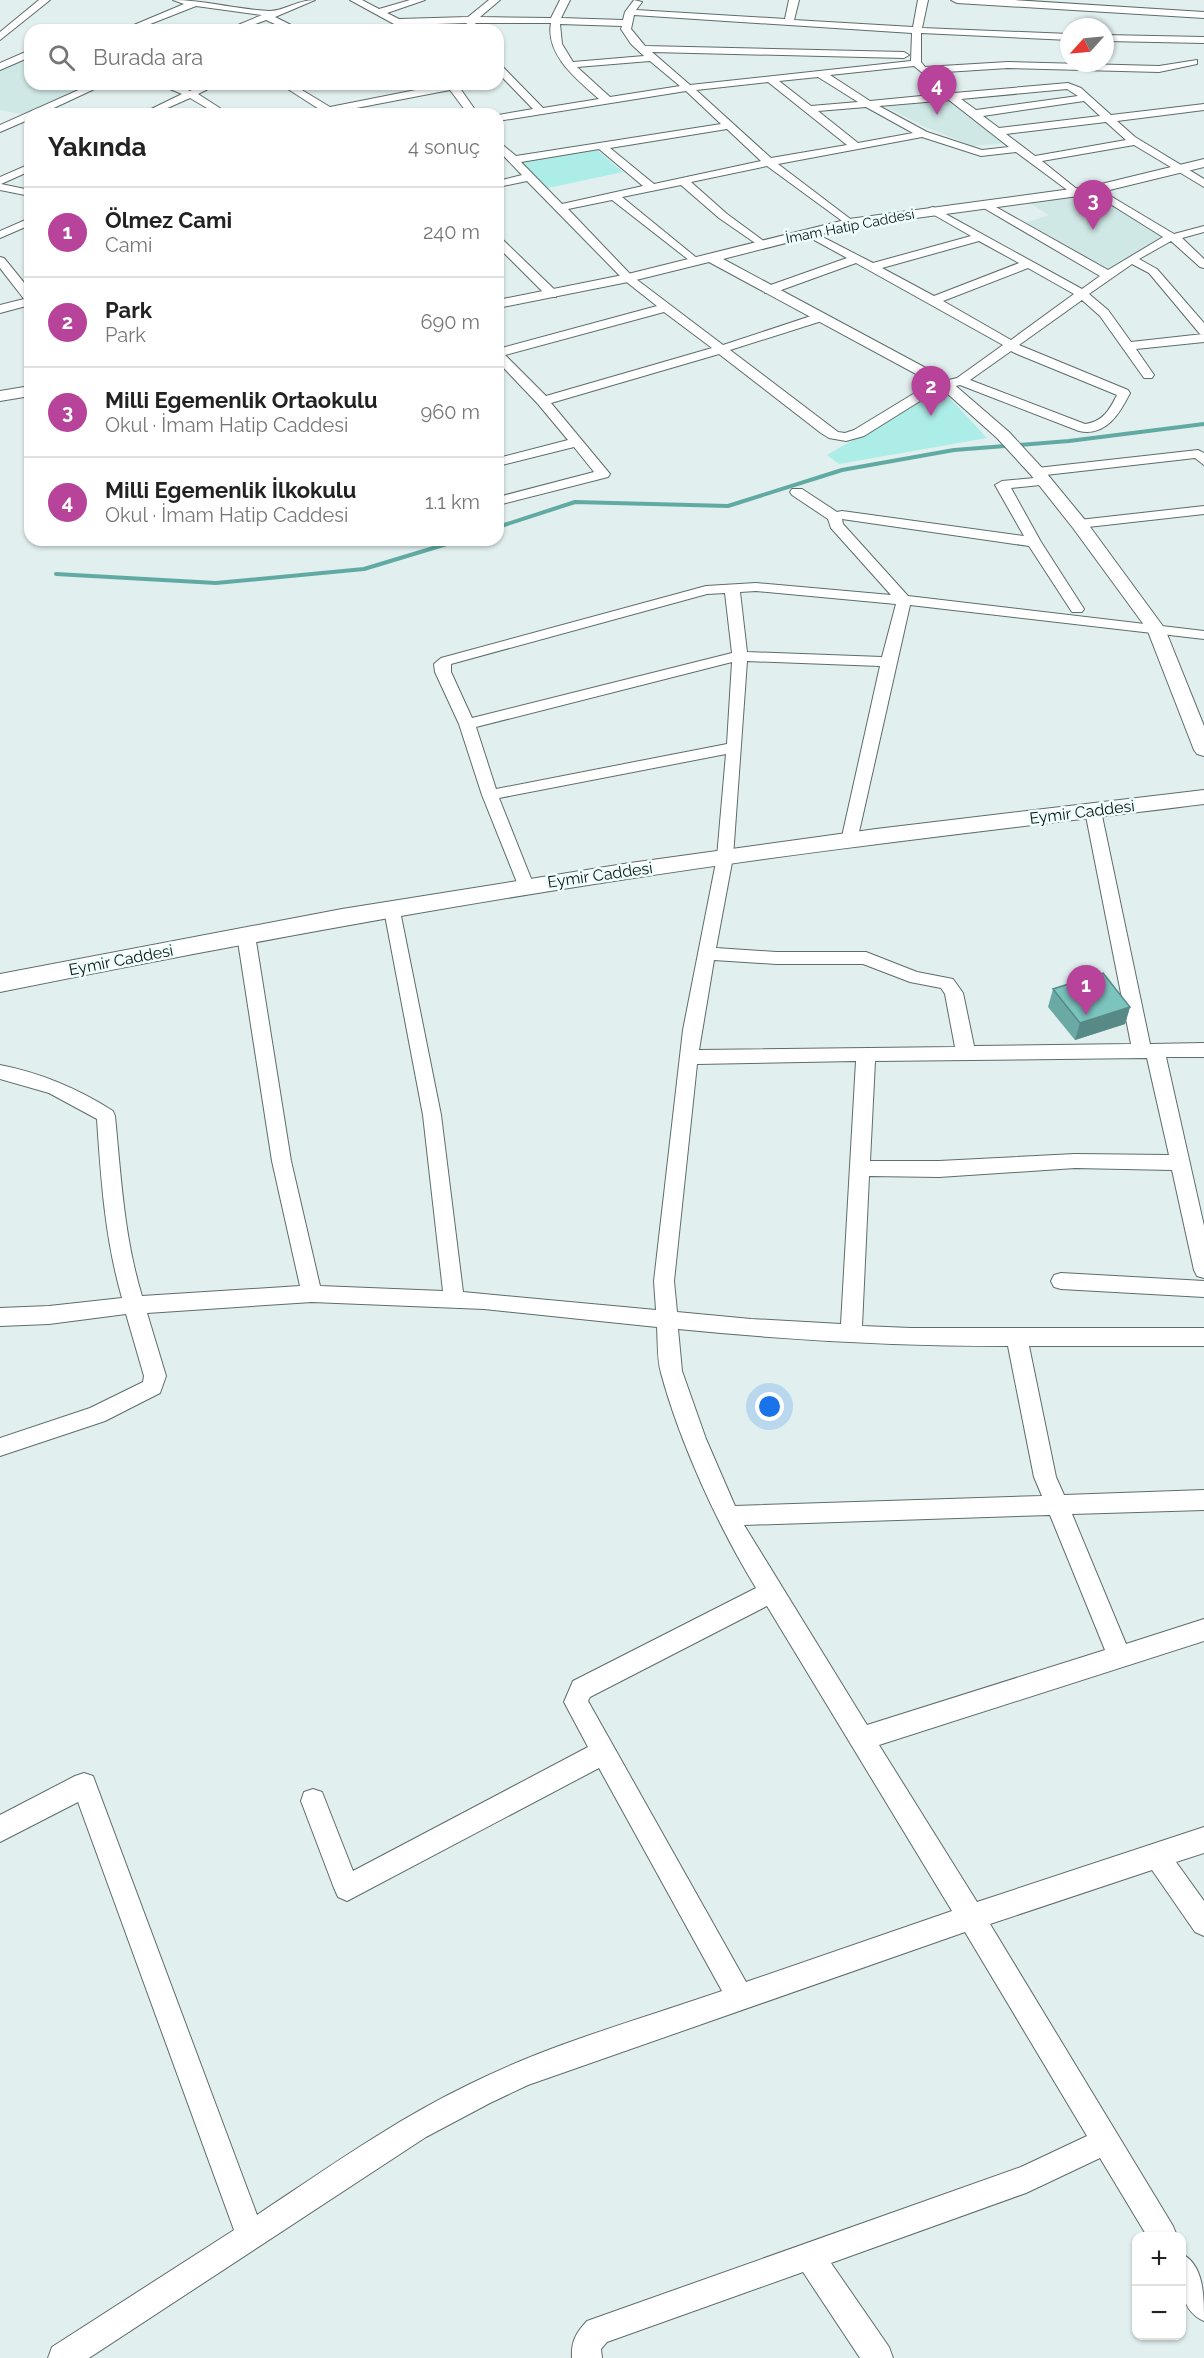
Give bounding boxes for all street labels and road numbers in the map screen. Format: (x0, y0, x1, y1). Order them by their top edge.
street label: İmam Hatip Caddesi (784, 204, 916, 246)
street label: Eymir Caddesi (1028, 796, 1136, 828)
street label: Eymir Caddesi (546, 858, 654, 892)
street label: Eymir Caddesi (67, 941, 175, 979)

